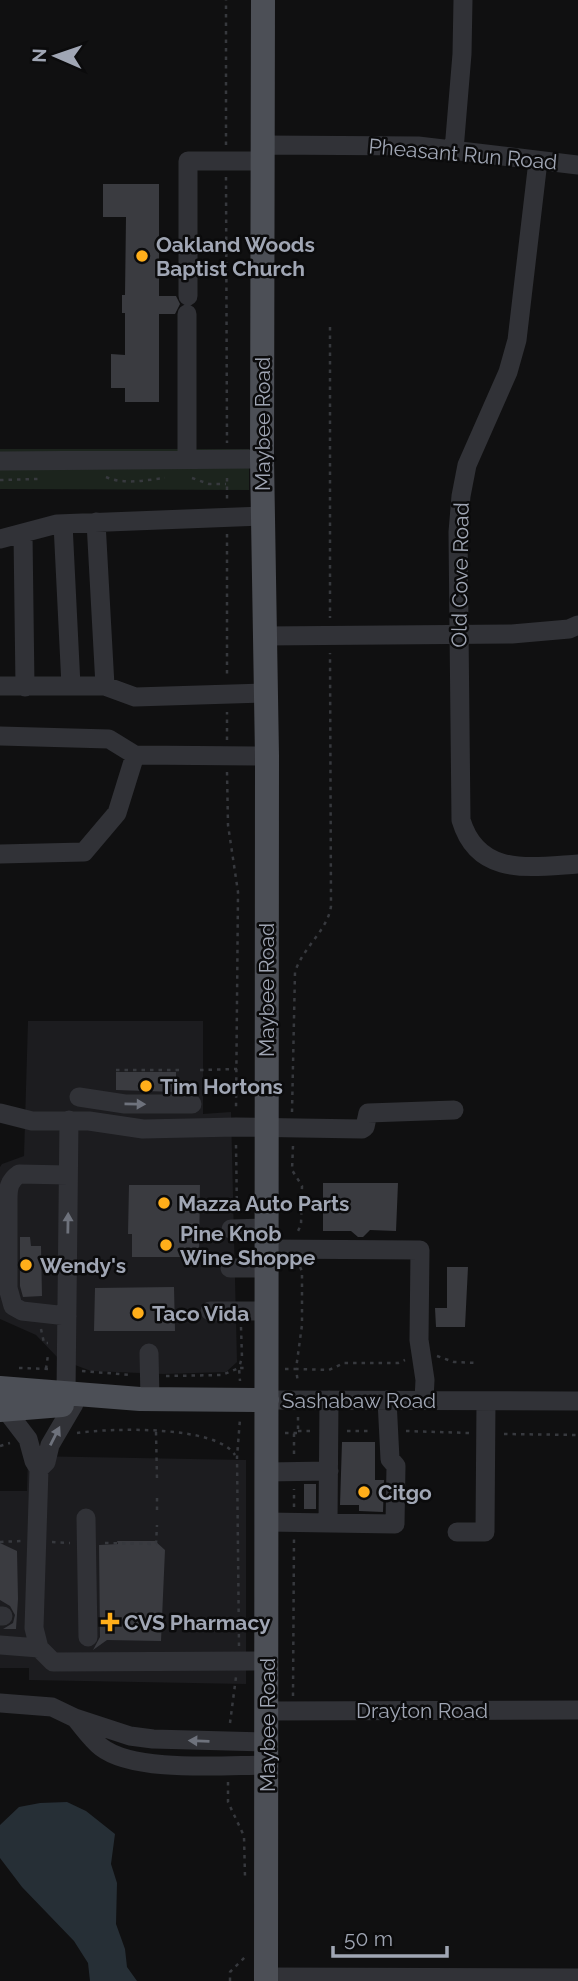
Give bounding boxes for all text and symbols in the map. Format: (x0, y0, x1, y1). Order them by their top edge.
north arrow (21, 21, 91, 91)
text: N (28, 48, 50, 63)
street label: Pheasant Run Road (368, 133, 558, 175)
place label: Oakland Woods Baptist Church (156, 232, 315, 281)
marker: Oakland Woods Baptist Church (134, 248, 150, 264)
street label: Maybee Road (250, 357, 275, 491)
street label: Old Cove Road (446, 502, 474, 648)
street label: Maybee Road (254, 923, 279, 1057)
place label: Tim Hortons (160, 1074, 283, 1099)
marker: Tim Hortons (138, 1078, 154, 1094)
one-way arrow (124, 1098, 146, 1110)
place label: Mazza Auto Parts (178, 1191, 349, 1216)
marker: Mazza Auto Parts (156, 1195, 172, 1211)
one-way arrow (62, 1212, 74, 1234)
place label: Pine Knob Wine Shoppe (180, 1221, 316, 1270)
marker: Pine Knob Wine Shoppe (158, 1237, 174, 1253)
place label: Wendy's (40, 1253, 126, 1278)
marker: Wendy's (18, 1257, 34, 1273)
place label: Taco Vida (152, 1301, 249, 1326)
marker: Taco Vida (130, 1305, 146, 1321)
street label: Sashabaw Road (282, 1388, 436, 1413)
one-way arrow (49, 1426, 61, 1446)
place label: Citgo (378, 1480, 432, 1505)
marker: Citgo (356, 1484, 372, 1500)
place label: CVS Pharmacy (124, 1610, 271, 1635)
marker: CVS Pharmacy (102, 1614, 118, 1630)
street label: Maybee Road (255, 1658, 280, 1792)
street label: Drayton Road (356, 1698, 488, 1723)
one-way arrow (187, 1735, 209, 1746)
scale bar (333, 1914, 447, 1958)
text: 50 m (344, 1926, 393, 1951)

